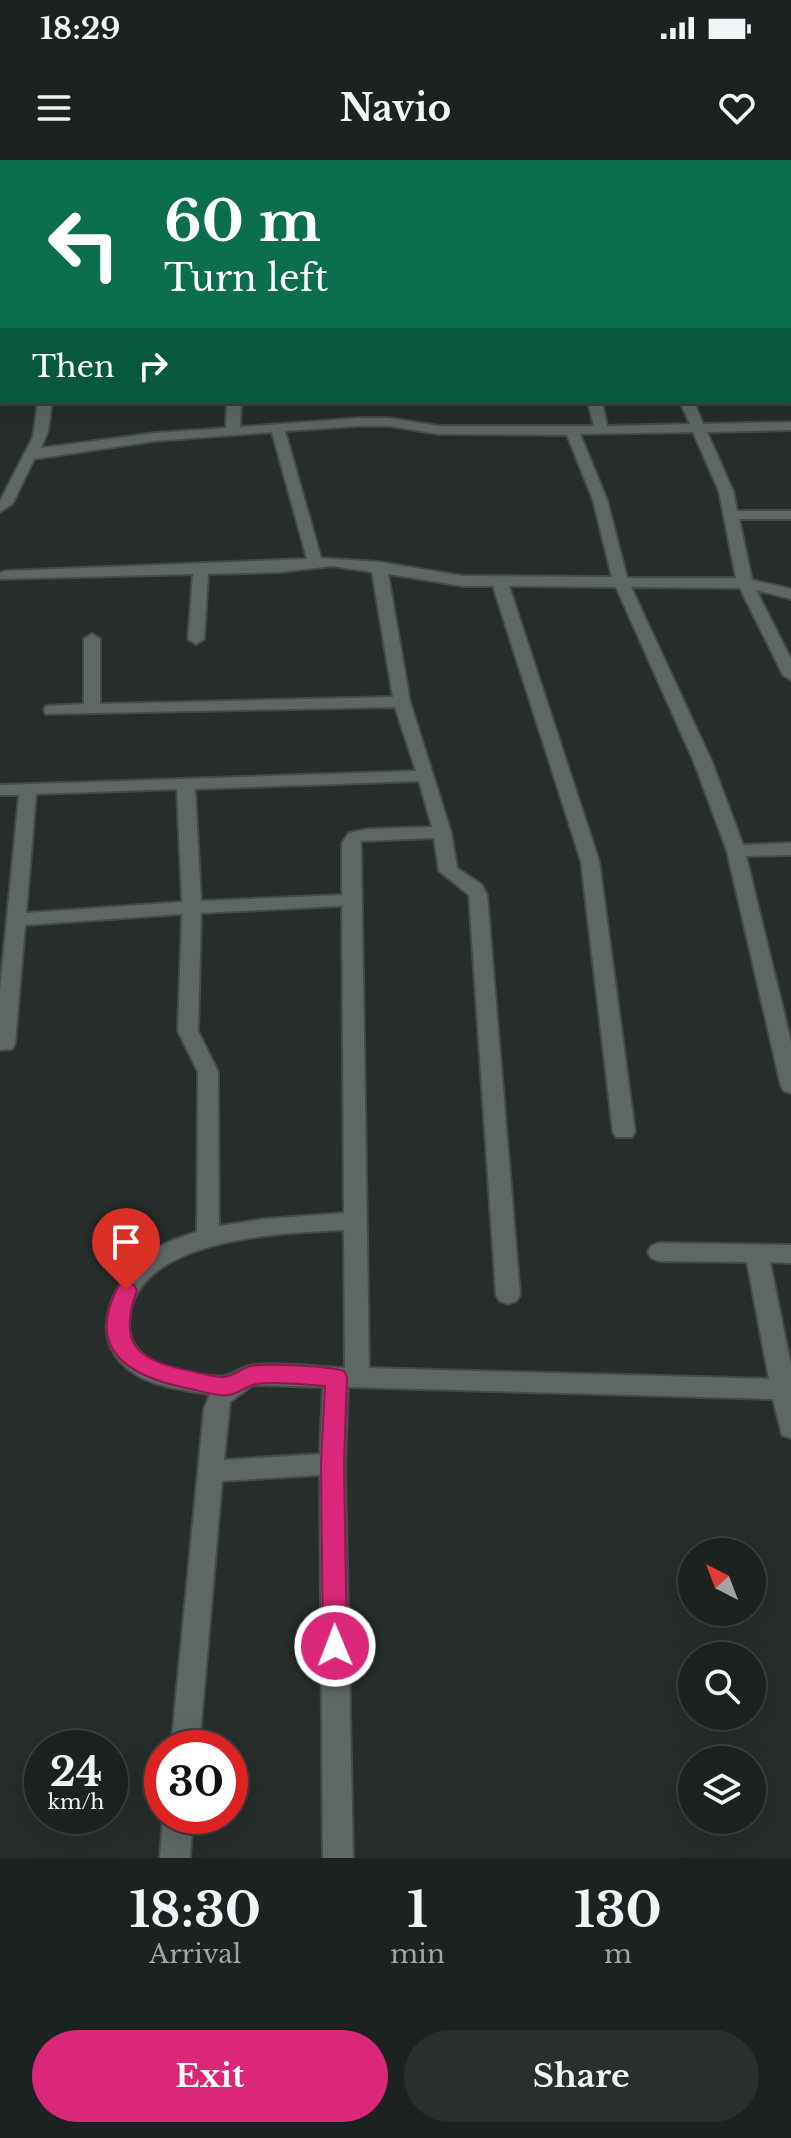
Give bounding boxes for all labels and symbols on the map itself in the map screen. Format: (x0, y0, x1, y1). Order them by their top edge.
pin (92, 1208, 160, 1290)
north arrow (678, 1538, 766, 1626)
position arrow (293, 1604, 377, 1688)
speed limit sign: 30 (144, 1730, 248, 1834)

